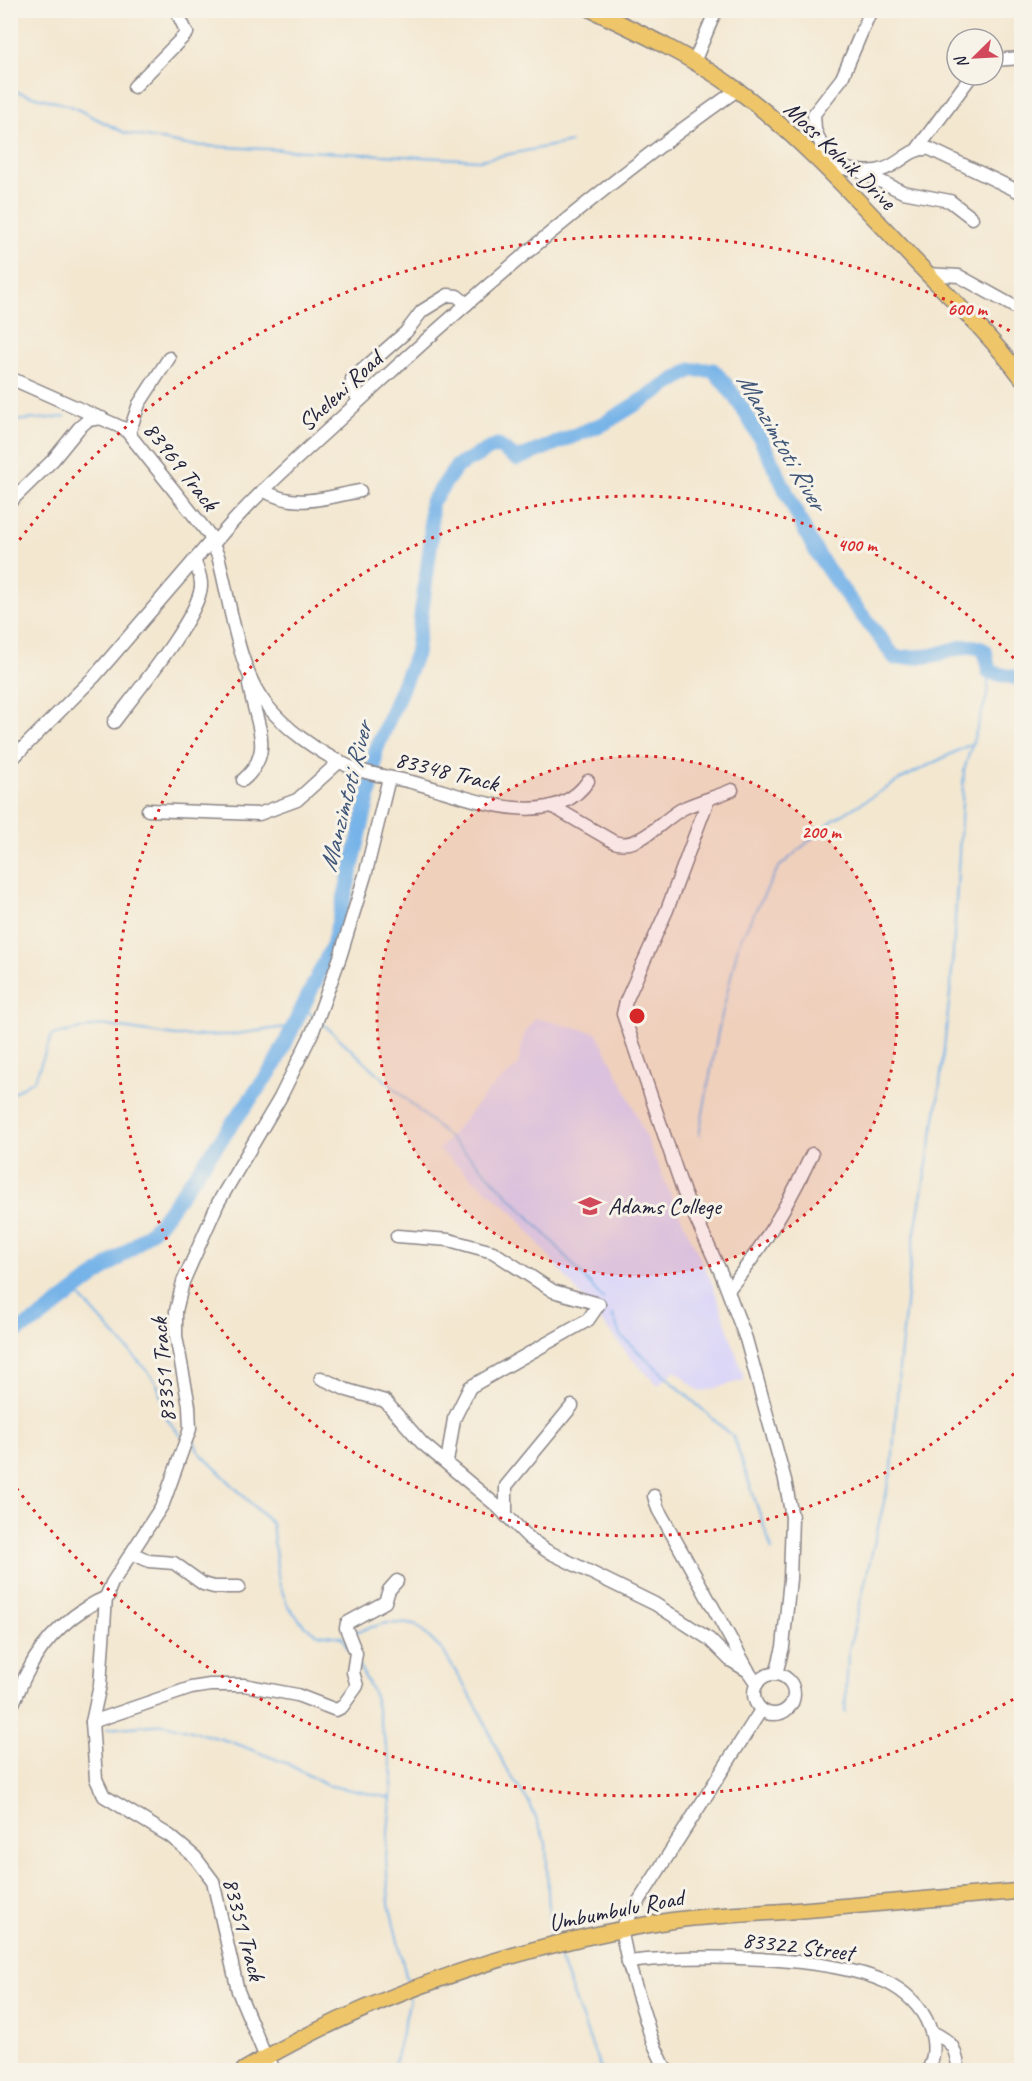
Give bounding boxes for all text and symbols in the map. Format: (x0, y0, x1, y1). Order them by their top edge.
north arrow (945, 27, 1005, 87)
text: N (950, 51, 973, 71)
street label: Moss Kolnik Drive (778, 94, 904, 217)
text: 600 m (947, 298, 988, 320)
street label: Sheleni Road (292, 342, 391, 438)
water label: Manzimtoti River (729, 367, 836, 519)
street label: 83969 Track (137, 415, 227, 518)
text: 400 m (838, 534, 878, 556)
water label: Manzimtoti River (311, 715, 381, 875)
street label: 83348 Track (392, 744, 504, 799)
text: 200 m (802, 821, 842, 843)
centre of rings (627, 1006, 647, 1026)
place label: Adams College (608, 1191, 723, 1221)
school or university icon: Adams College (577, 1193, 603, 1219)
street label: 83351 Track (143, 1314, 183, 1424)
street label: 83351 Track (216, 1874, 273, 1986)
street label: Umbumbulu Road (546, 1882, 689, 1938)
street label: 83322 Street (741, 1924, 858, 1968)

